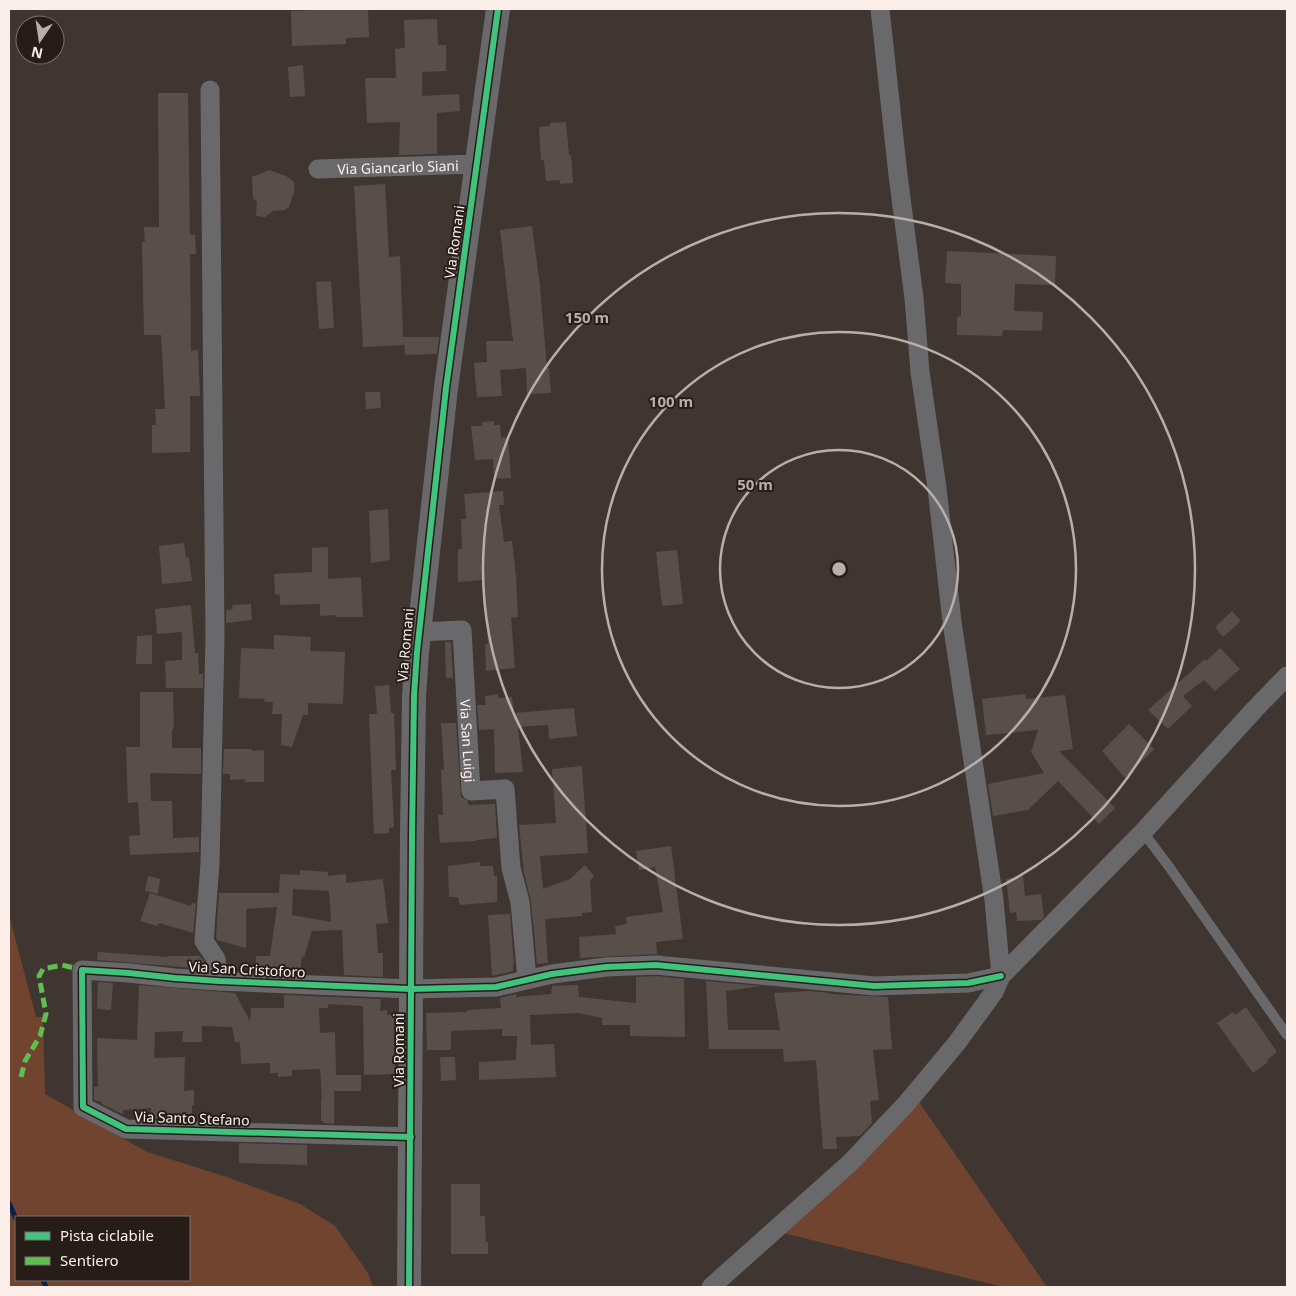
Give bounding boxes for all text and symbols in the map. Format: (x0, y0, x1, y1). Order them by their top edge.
north arrow (15, 15, 65, 65)
text: N (29, 43, 45, 64)
street label: Via Giancarlo Siani (337, 155, 459, 178)
street label: Via Romani (439, 204, 469, 280)
text: 150 m (565, 307, 609, 327)
text: 100 m (649, 391, 693, 411)
text: 50 m (737, 474, 773, 494)
centre of rings (830, 560, 848, 578)
street label: Via Romani (392, 607, 418, 683)
street label: Via San Luigi (456, 699, 480, 783)
street label: Via San Cristoforo (188, 956, 306, 982)
street label: Via Romani (389, 1013, 408, 1087)
street label: Via Santo Stefano (134, 1106, 250, 1130)
legend (15, 1216, 190, 1281)
text: Pista ciclabile (60, 1225, 154, 1245)
text: Sentiero (60, 1250, 119, 1270)

